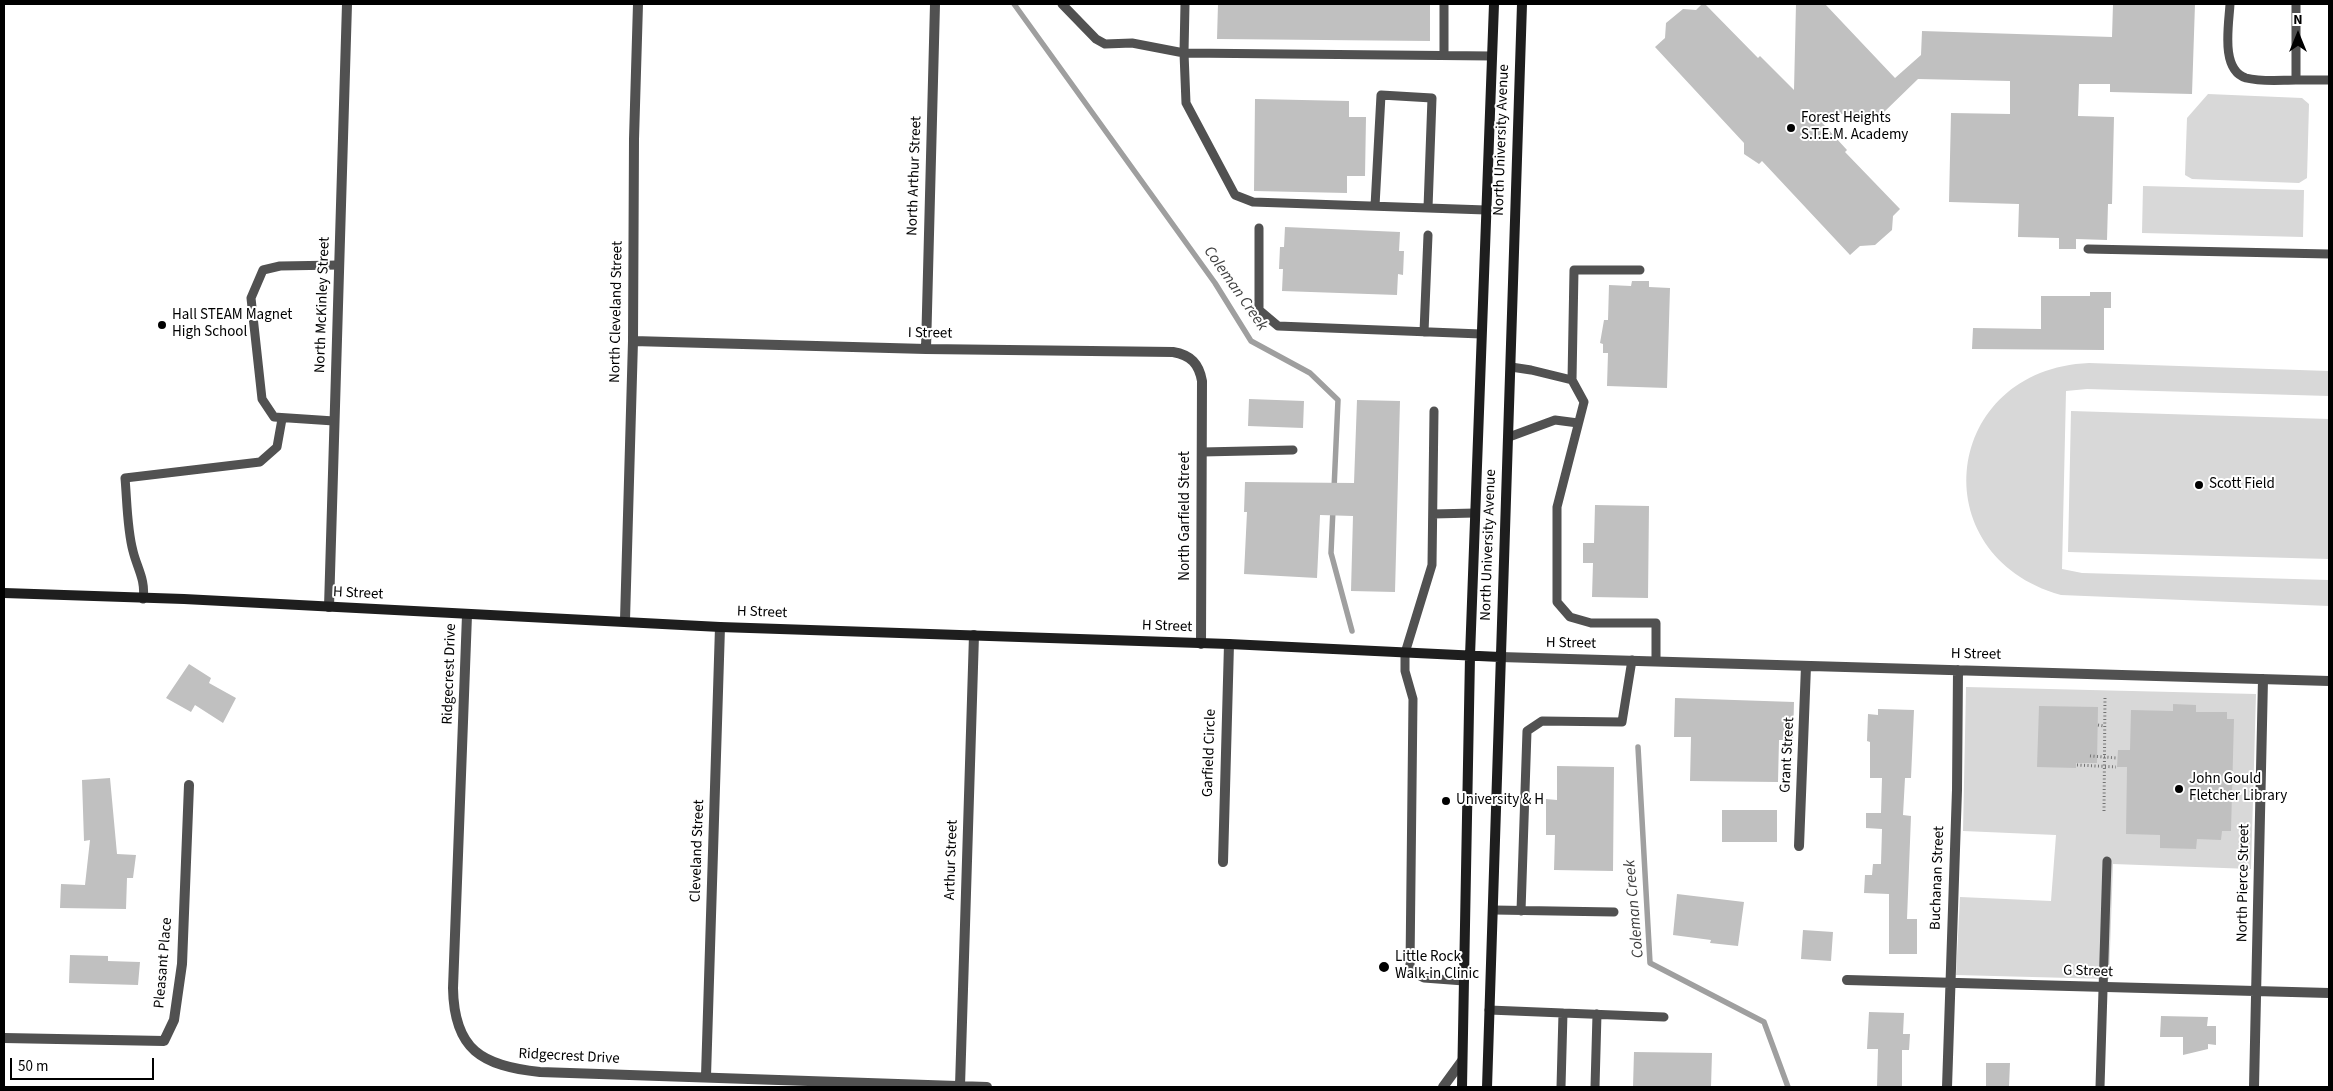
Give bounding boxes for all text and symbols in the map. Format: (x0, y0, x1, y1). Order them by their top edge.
north arrow (2273, 10, 2323, 60)
text: N (2293, 10, 2303, 30)
street label: North University Avenue (1490, 64, 1514, 216)
place label: Forest Heights S.T.E.M. Academy (1801, 110, 1908, 145)
street label: North Arthur Street (904, 116, 926, 236)
marker: Forest Heights S.T.E.M. Academy (1785, 122, 1797, 134)
street label: North McKinley Street (312, 236, 334, 374)
street label: North Cleveland Street (607, 241, 627, 383)
water label: Coleman Creek (1199, 243, 1271, 335)
place label: Hall STEAM Magnet High School (172, 307, 292, 342)
marker: Hall STEAM Magnet High School (156, 319, 168, 331)
street label: I Street (908, 325, 952, 343)
street label: North Garfield Street (1177, 451, 1195, 581)
street label: North University Avenue (1477, 469, 1501, 621)
place label: Scott Field (2209, 476, 2275, 494)
marker: Scott Field (2193, 479, 2205, 491)
street label: H Street (332, 584, 384, 604)
street label: H Street (737, 603, 787, 623)
street label: H Street (1142, 617, 1192, 637)
street label: Ridgecrest Drive (439, 623, 461, 725)
street label: H Street (1546, 635, 1596, 653)
street label: H Street (1951, 646, 2001, 664)
street label: Garfield Circle (1199, 709, 1221, 797)
street label: Grant Street (1777, 717, 1799, 793)
place label: John Gould Fletcher Library (2189, 771, 2287, 806)
marker: John Gould Fletcher Library (2173, 783, 2185, 795)
place label: University & H (1456, 792, 1544, 810)
marker: University & H (1440, 795, 1452, 807)
street label: Cleveland Street (687, 799, 709, 903)
street label: Arthur Street (942, 819, 962, 901)
street label: North Pierce Street (2234, 824, 2254, 942)
street label: Buchanan Street (1927, 826, 1949, 930)
water label: Coleman Creek (1621, 859, 1649, 959)
street label: Pleasant Place (151, 917, 177, 1009)
place label: Little Rock Walk-in Clinic (1395, 949, 1479, 984)
marker: Little Rock Walk-in Clinic (1377, 960, 1391, 974)
street label: G Street (2063, 962, 2113, 982)
street label: Ridgecrest Drive (518, 1045, 620, 1069)
scale bar (12, 1048, 156, 1080)
text: 50 m (18, 1056, 48, 1077)

